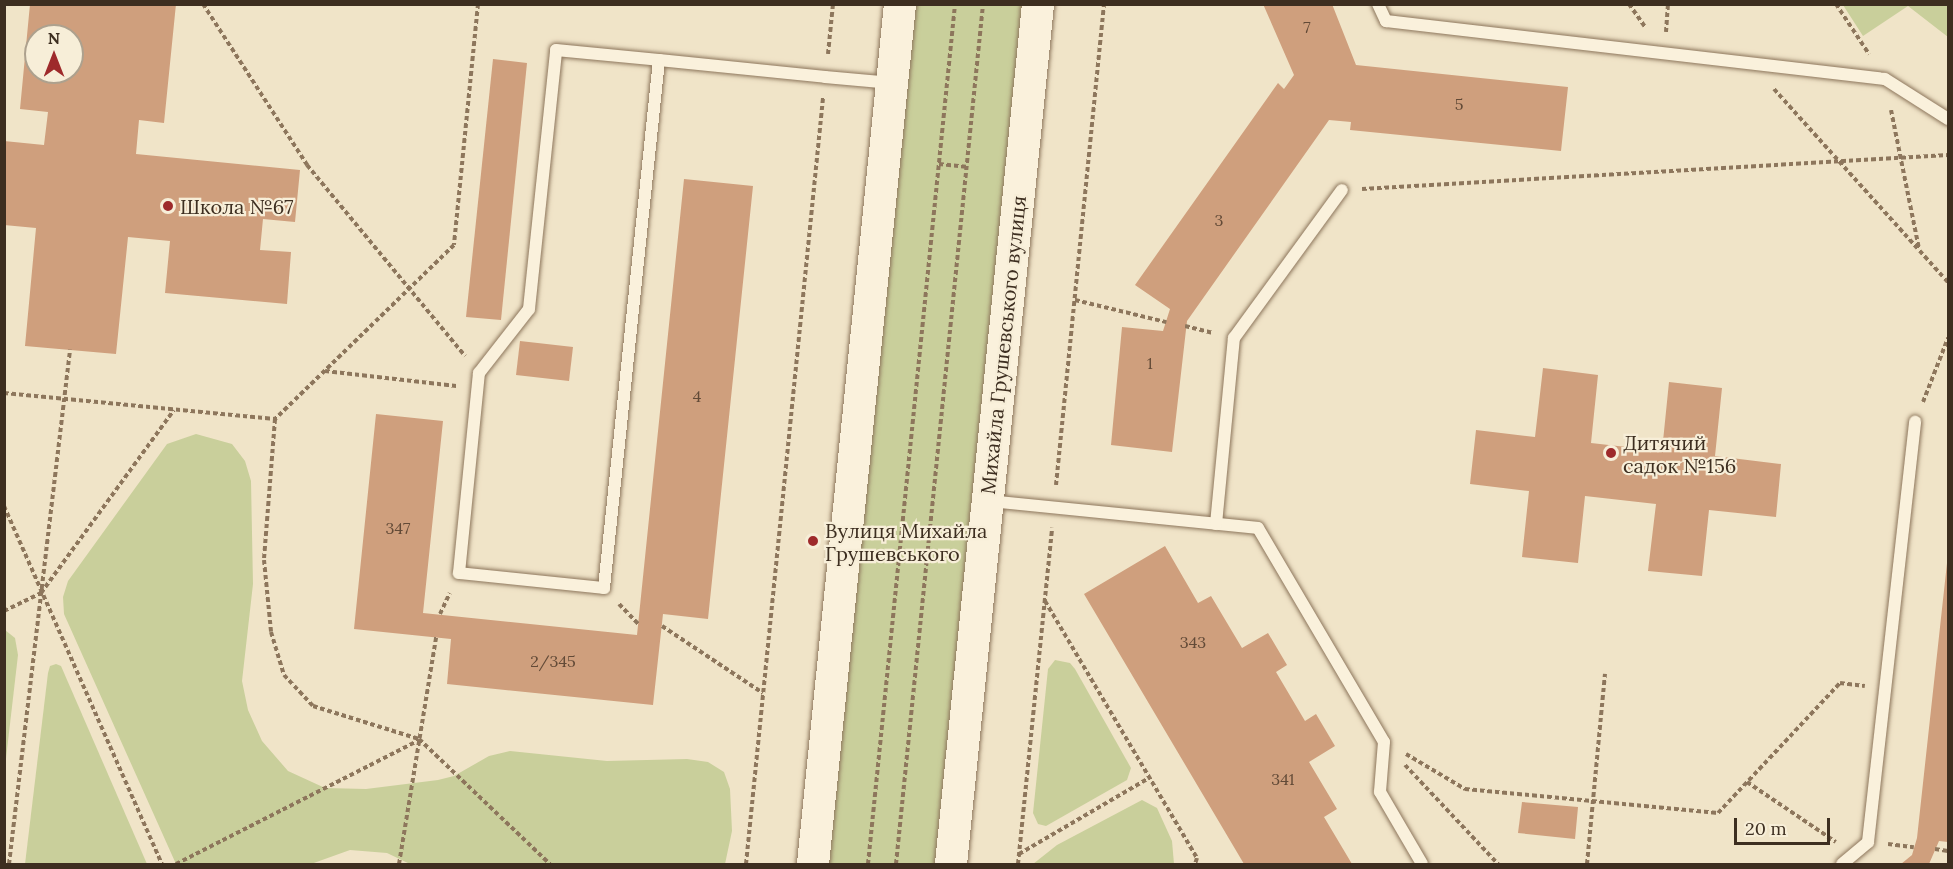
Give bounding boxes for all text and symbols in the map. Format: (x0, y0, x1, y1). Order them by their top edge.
house number: 7 (1303, 17, 1311, 37)
north arrow (24, 24, 84, 84)
text: N (48, 28, 60, 48)
house number: 5 (1455, 94, 1463, 114)
place label: Школа №67 (180, 194, 293, 218)
street label: Михайла Грушевського вулиця (975, 194, 1031, 496)
marker: Школа №67 (161, 199, 175, 213)
house number: 3 (1215, 210, 1223, 230)
house number: 1 (1147, 353, 1153, 373)
house number: 4 (693, 386, 701, 406)
place label: Дитячий садок №156 (1623, 430, 1736, 477)
marker: Дитячий садок №156 (1604, 446, 1618, 460)
house number: 347 (386, 518, 410, 538)
place label: Вулиця Михайла Грушевського (825, 518, 987, 565)
marker: Вулиця Михайла Грушевського (806, 534, 820, 548)
house number: 343 (1180, 632, 1206, 652)
house number: 2/345 (530, 651, 576, 671)
house number: 341 (1271, 769, 1295, 789)
scale bar (1737, 806, 1833, 844)
text: 20 m (1745, 817, 1787, 840)

